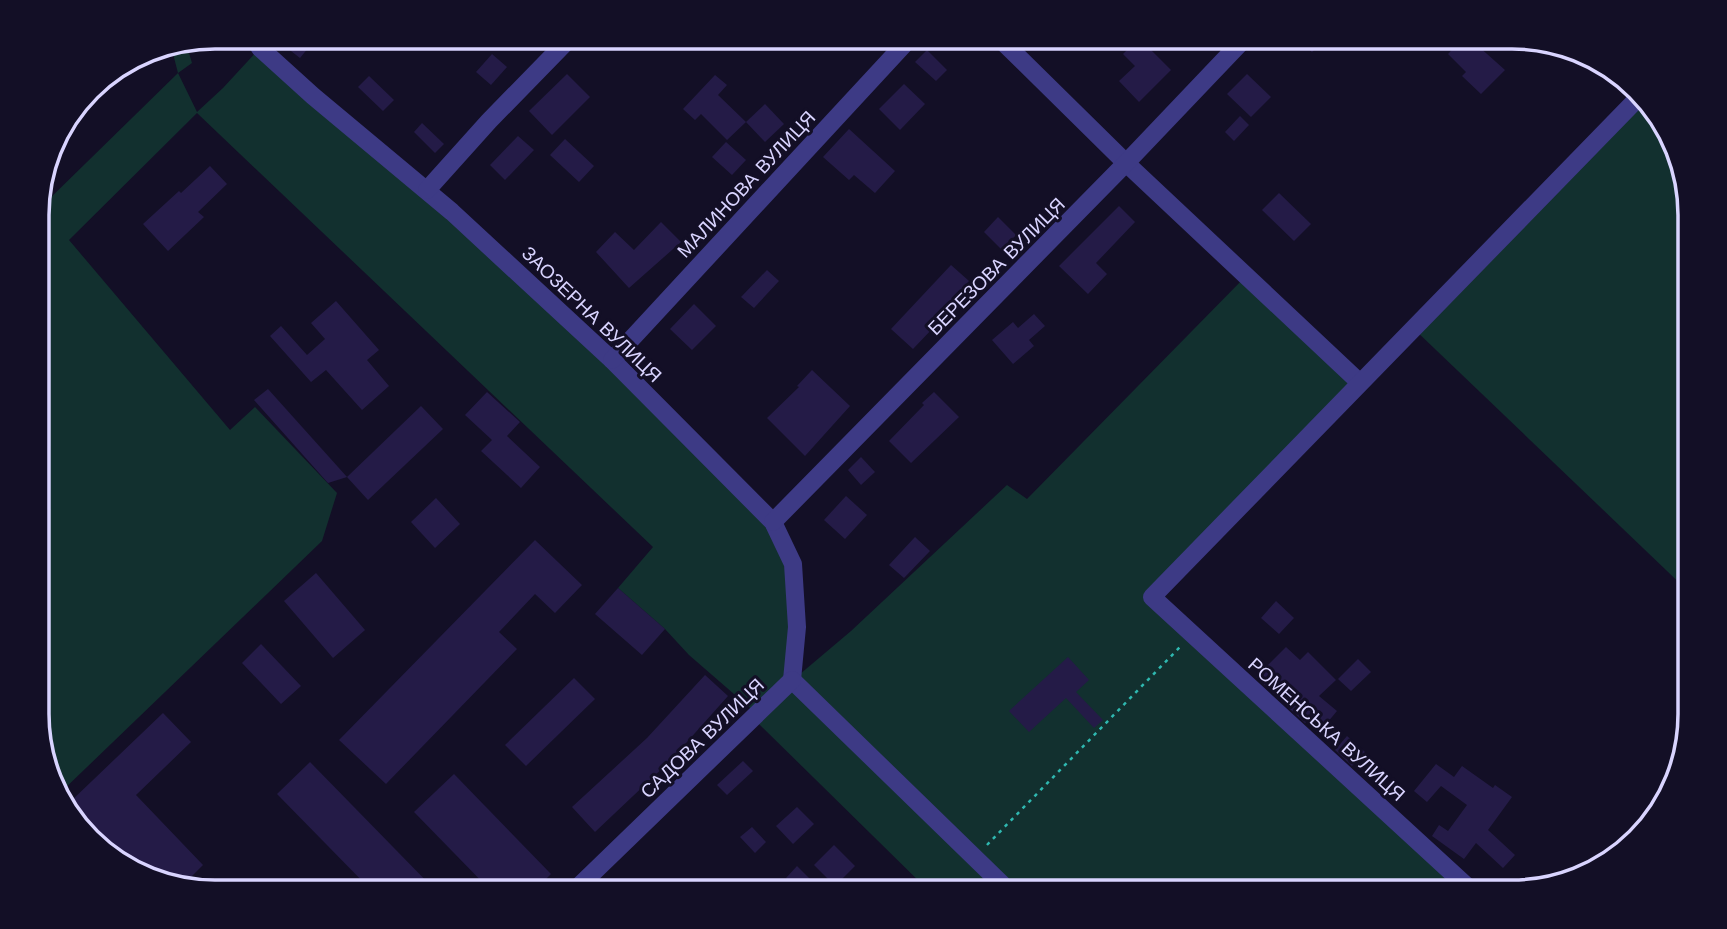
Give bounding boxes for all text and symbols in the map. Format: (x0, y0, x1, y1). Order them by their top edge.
street label: МАЛИНОВА ВУЛИЦЯ (672, 106, 820, 262)
street label: БЕРЕЗОВА ВУЛИЦЯ (923, 193, 1070, 340)
street label: ЗАОЗЕРНА ВУЛИЦЯ (517, 242, 666, 387)
street label: РОМЕНСЬКА ВУЛИЦЯ (1244, 653, 1410, 806)
street label: САДОВА ВУЛИЦЯ (636, 674, 769, 803)

